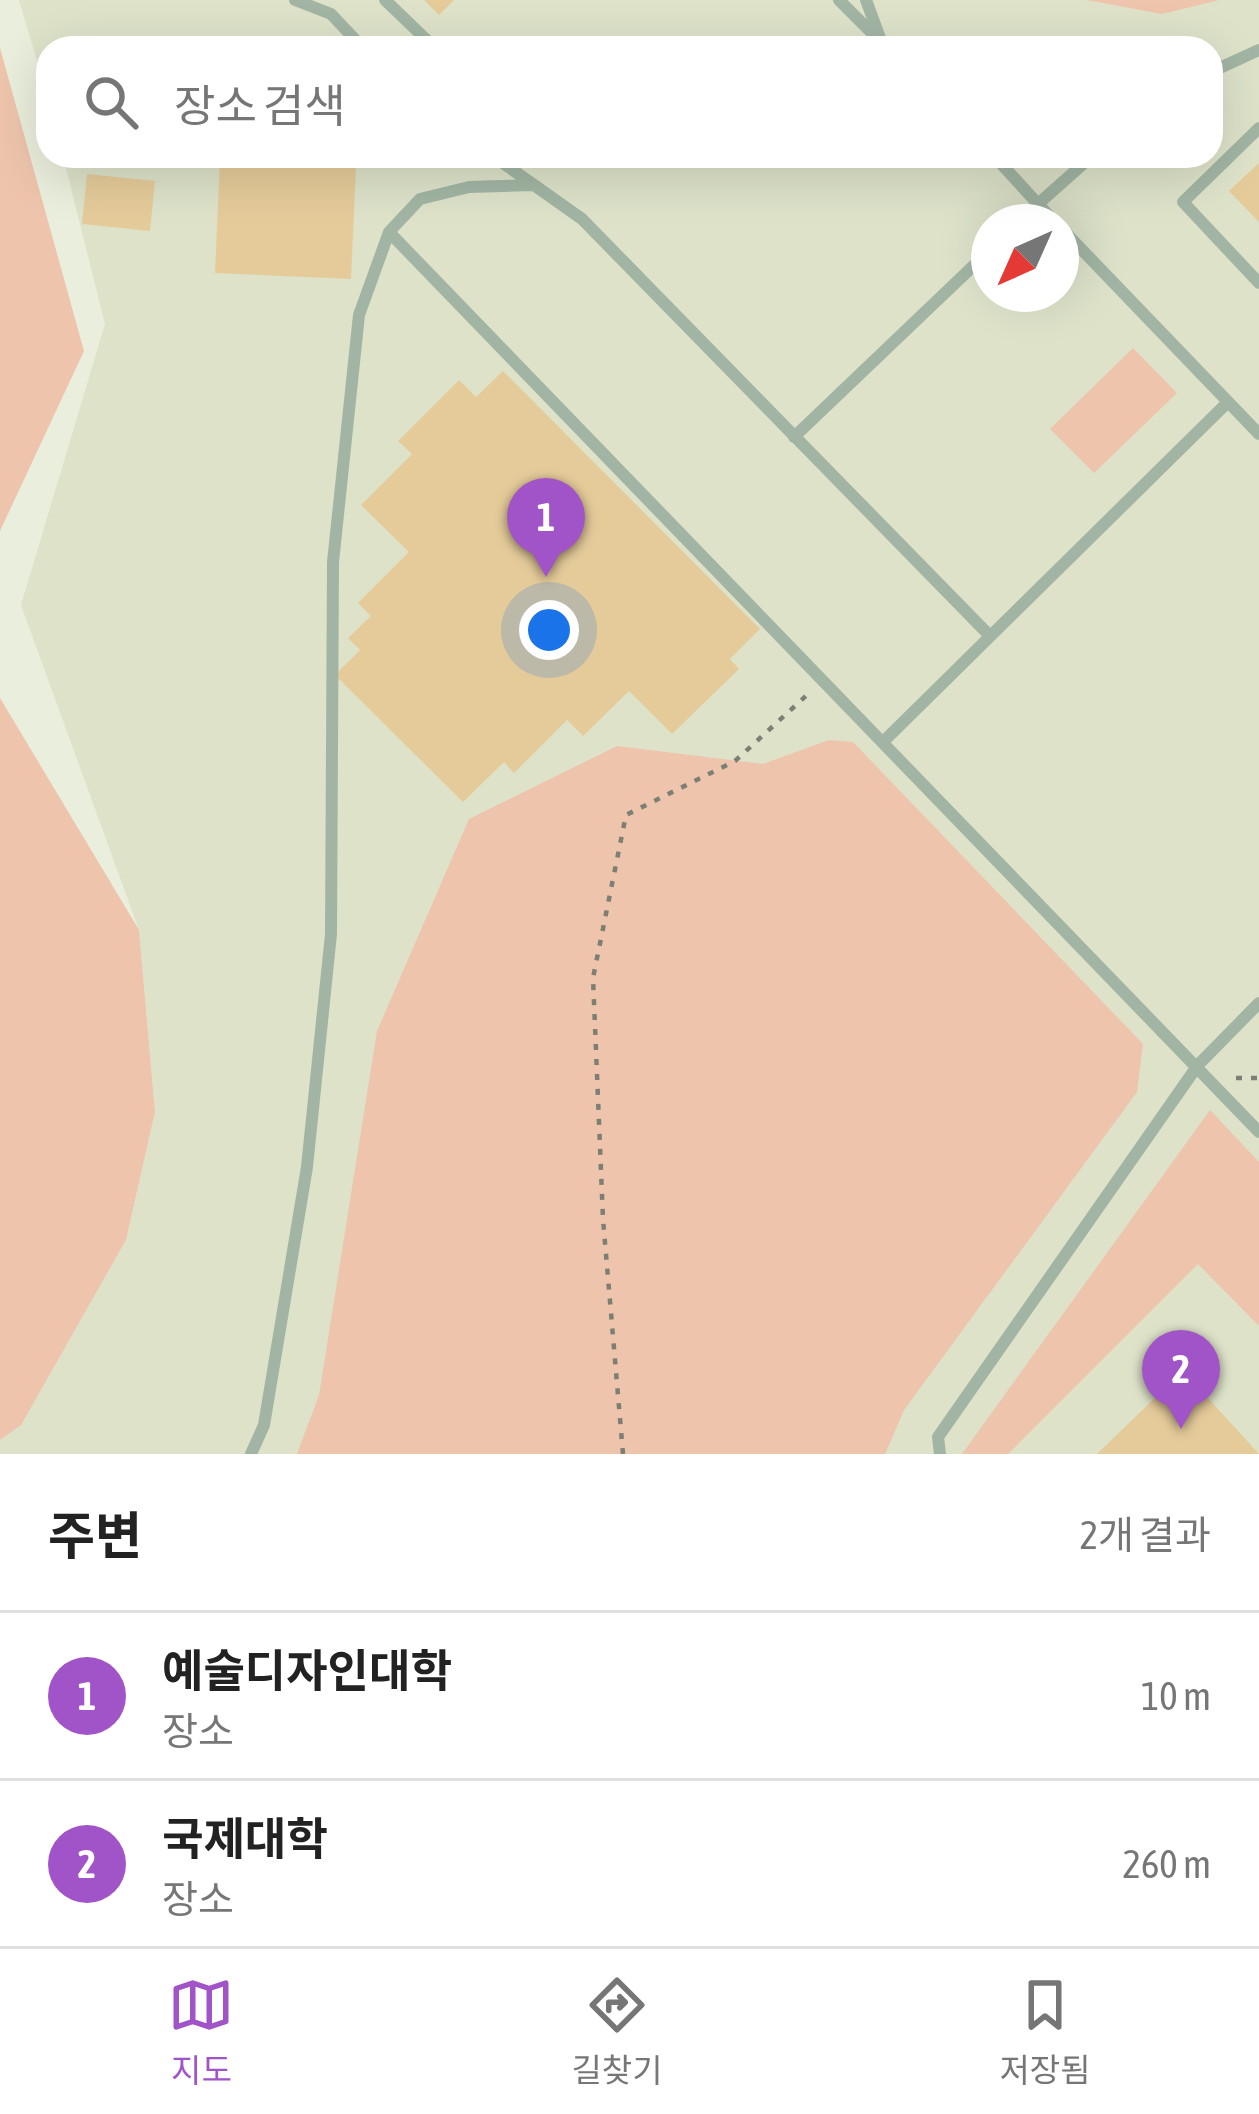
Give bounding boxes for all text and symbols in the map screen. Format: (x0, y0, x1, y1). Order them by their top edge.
search box (36, 36, 1223, 168)
icon: search (78, 69, 144, 135)
text: 장소 검색 (174, 80, 346, 132)
north arrow (971, 204, 1079, 312)
pin: 1 (507, 478, 585, 577)
your location (519, 600, 579, 660)
pin: 2 (1142, 1330, 1220, 1429)
text: 주변 (48, 1506, 142, 1565)
text: 2개 결과 (1080, 1513, 1211, 1557)
text: 예술디자인대학 (162, 1645, 452, 1697)
text: 1 (78, 1674, 96, 1718)
text: 10 m (1141, 1674, 1211, 1718)
text: 장소 (162, 1709, 234, 1753)
text: 국제대학 (162, 1813, 328, 1865)
text: 2 (78, 1842, 96, 1886)
text: 260 m (1123, 1842, 1211, 1886)
text: 장소 (162, 1877, 234, 1921)
tab: 지도 (168, 1972, 234, 2092)
tab: 길찾기 (571, 1972, 663, 2092)
tab: 저장됨 (999, 1972, 1091, 2092)

